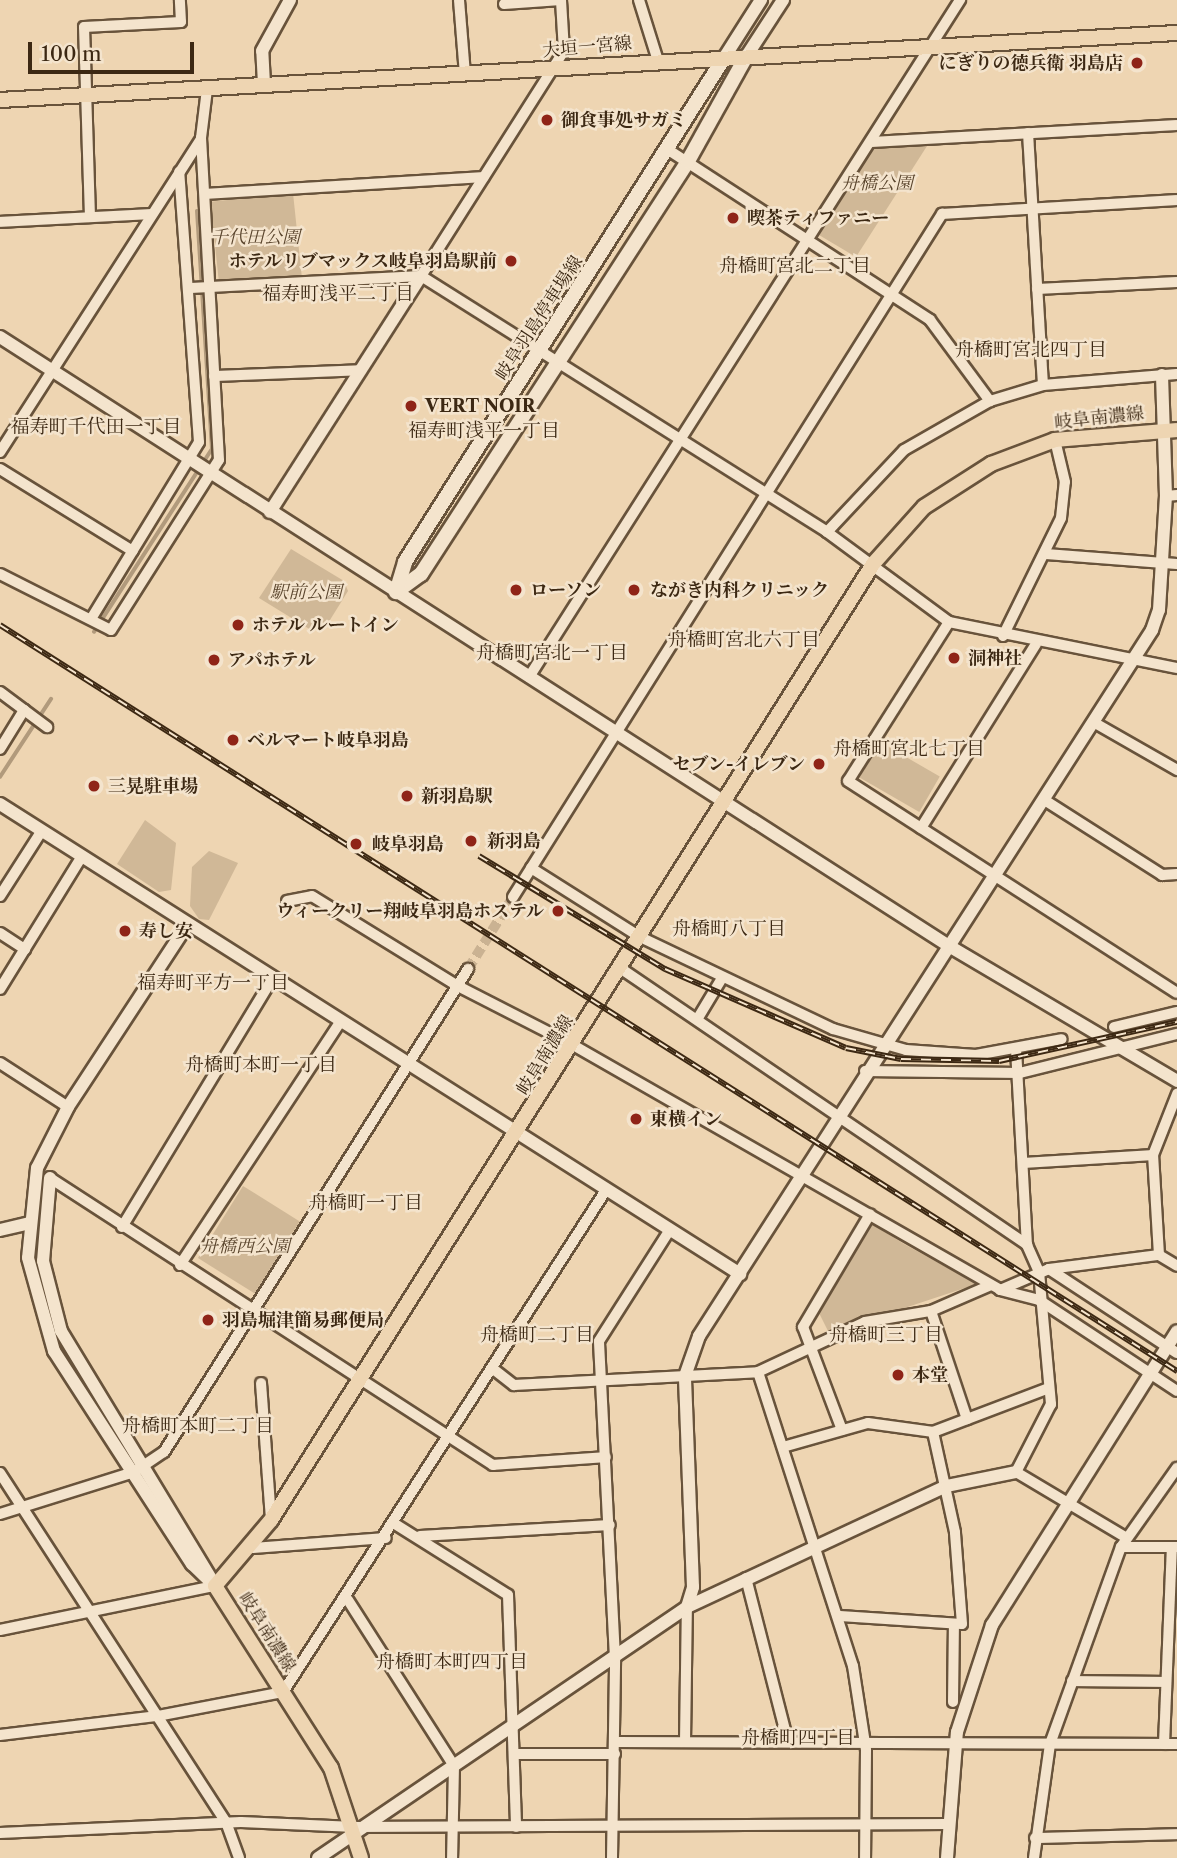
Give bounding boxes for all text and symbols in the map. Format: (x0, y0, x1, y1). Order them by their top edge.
scale bar (32, 28, 198, 72)
street label: 大垣一宮線 (541, 32, 633, 62)
text: 100 m (41, 41, 102, 66)
place label: にぎりの徳兵衛 羽島店 (938, 52, 1123, 74)
marker: にぎりの徳兵衛 羽島店 (1129, 55, 1145, 71)
place label: 御食事処サガミ (561, 109, 687, 131)
marker: 御食事処サガミ (539, 112, 555, 128)
park label: 舟橋公園 (841, 172, 913, 194)
place label: 喫茶ティファニー (747, 207, 891, 229)
marker: 喫茶ティファニー (725, 210, 741, 226)
park label: 千代田公園 (210, 226, 300, 248)
place label: ホテルリブマックス岐阜羽島駅前 (227, 250, 497, 272)
street label: 岐阜羽島停車場線 (491, 252, 587, 384)
marker: ホテルリブマックス岐阜羽島駅前 (503, 253, 519, 269)
district label: 舟橋町宮北二丁目 (719, 255, 871, 277)
district label: 福寿町浅平二丁目 (262, 283, 414, 305)
district label: 舟橋町宮北四丁目 (955, 339, 1107, 361)
place label: VERT NOIR (425, 395, 536, 417)
marker: VERT NOIR (403, 398, 419, 414)
street label: 岐阜南濃線 (1053, 403, 1145, 433)
district label: 福寿町千代田一丁目 (11, 416, 181, 438)
district label: 福寿町浅平一丁目 (408, 420, 560, 442)
place label: ローソン (530, 579, 602, 601)
place label: ながき内科クリニック (650, 579, 830, 601)
marker: ながき内科クリニック (624, 580, 644, 600)
park label: 駅前公園 (270, 581, 342, 603)
marker: ローソン (508, 582, 524, 598)
place label: ホテル ルートイン (252, 614, 401, 636)
marker: ホテル ルートイン (230, 617, 246, 633)
district label: 舟橋町宮北六丁目 (668, 629, 820, 651)
district label: 舟橋町宮北一丁目 (476, 642, 628, 664)
place label: 洞神社 (968, 647, 1022, 669)
place label: アパホテル (228, 649, 318, 671)
marker: 洞神社 (946, 650, 962, 666)
marker: アパホテル (206, 652, 222, 668)
place label: ベルマート岐阜羽島 (247, 729, 409, 751)
marker: ベルマート岐阜羽島 (225, 732, 241, 748)
district label: 舟橋町宮北七丁目 (833, 738, 985, 760)
place label: セブン-イレブン (671, 753, 805, 775)
marker: セブン-イレブン (811, 756, 827, 772)
place label: 三晃駐車場 (108, 775, 198, 797)
marker: 三晃駐車場 (86, 778, 102, 794)
place label: 新羽島駅 (421, 785, 493, 807)
marker: 新羽島駅 (399, 788, 415, 804)
place label: 新羽島 (487, 830, 541, 852)
marker: 新羽島 (461, 831, 481, 851)
place label: 岐阜羽島 (372, 833, 444, 855)
marker: 岐阜羽島 (346, 834, 366, 854)
place label: ウィークリー翔岐阜羽島ホステル (274, 900, 544, 922)
marker: ウィークリー翔岐阜羽島ホステル (550, 903, 566, 919)
district label: 舟橋町八丁目 (672, 918, 786, 940)
place label: 寿し安 (139, 920, 193, 942)
marker: 寿し安 (117, 923, 133, 939)
district label: 福寿町平方一丁目 (137, 972, 289, 994)
street label: 岐阜南濃線 (512, 1011, 578, 1099)
district label: 舟橋町本町一丁目 (185, 1054, 337, 1076)
place label: 東横イン (650, 1108, 722, 1130)
marker: 東横イン (628, 1111, 644, 1127)
district label: 舟橋町一丁目 (309, 1192, 423, 1214)
park label: 舟橋西公園 (200, 1235, 290, 1257)
place label: 羽島堀津簡易郵便局 (222, 1309, 384, 1331)
marker: 羽島堀津簡易郵便局 (200, 1312, 216, 1328)
district label: 舟橋町二丁目 (480, 1324, 594, 1346)
district label: 舟橋町三丁目 (829, 1324, 943, 1346)
place label: 本堂 (912, 1364, 948, 1386)
marker: 本堂 (890, 1367, 906, 1383)
district label: 舟橋町本町二丁目 (122, 1415, 274, 1437)
street label: 岐阜南濃線 (234, 1588, 300, 1676)
district label: 舟橋町本町四丁目 (376, 1651, 528, 1673)
district label: 舟橋町四丁目 (741, 1727, 855, 1749)

